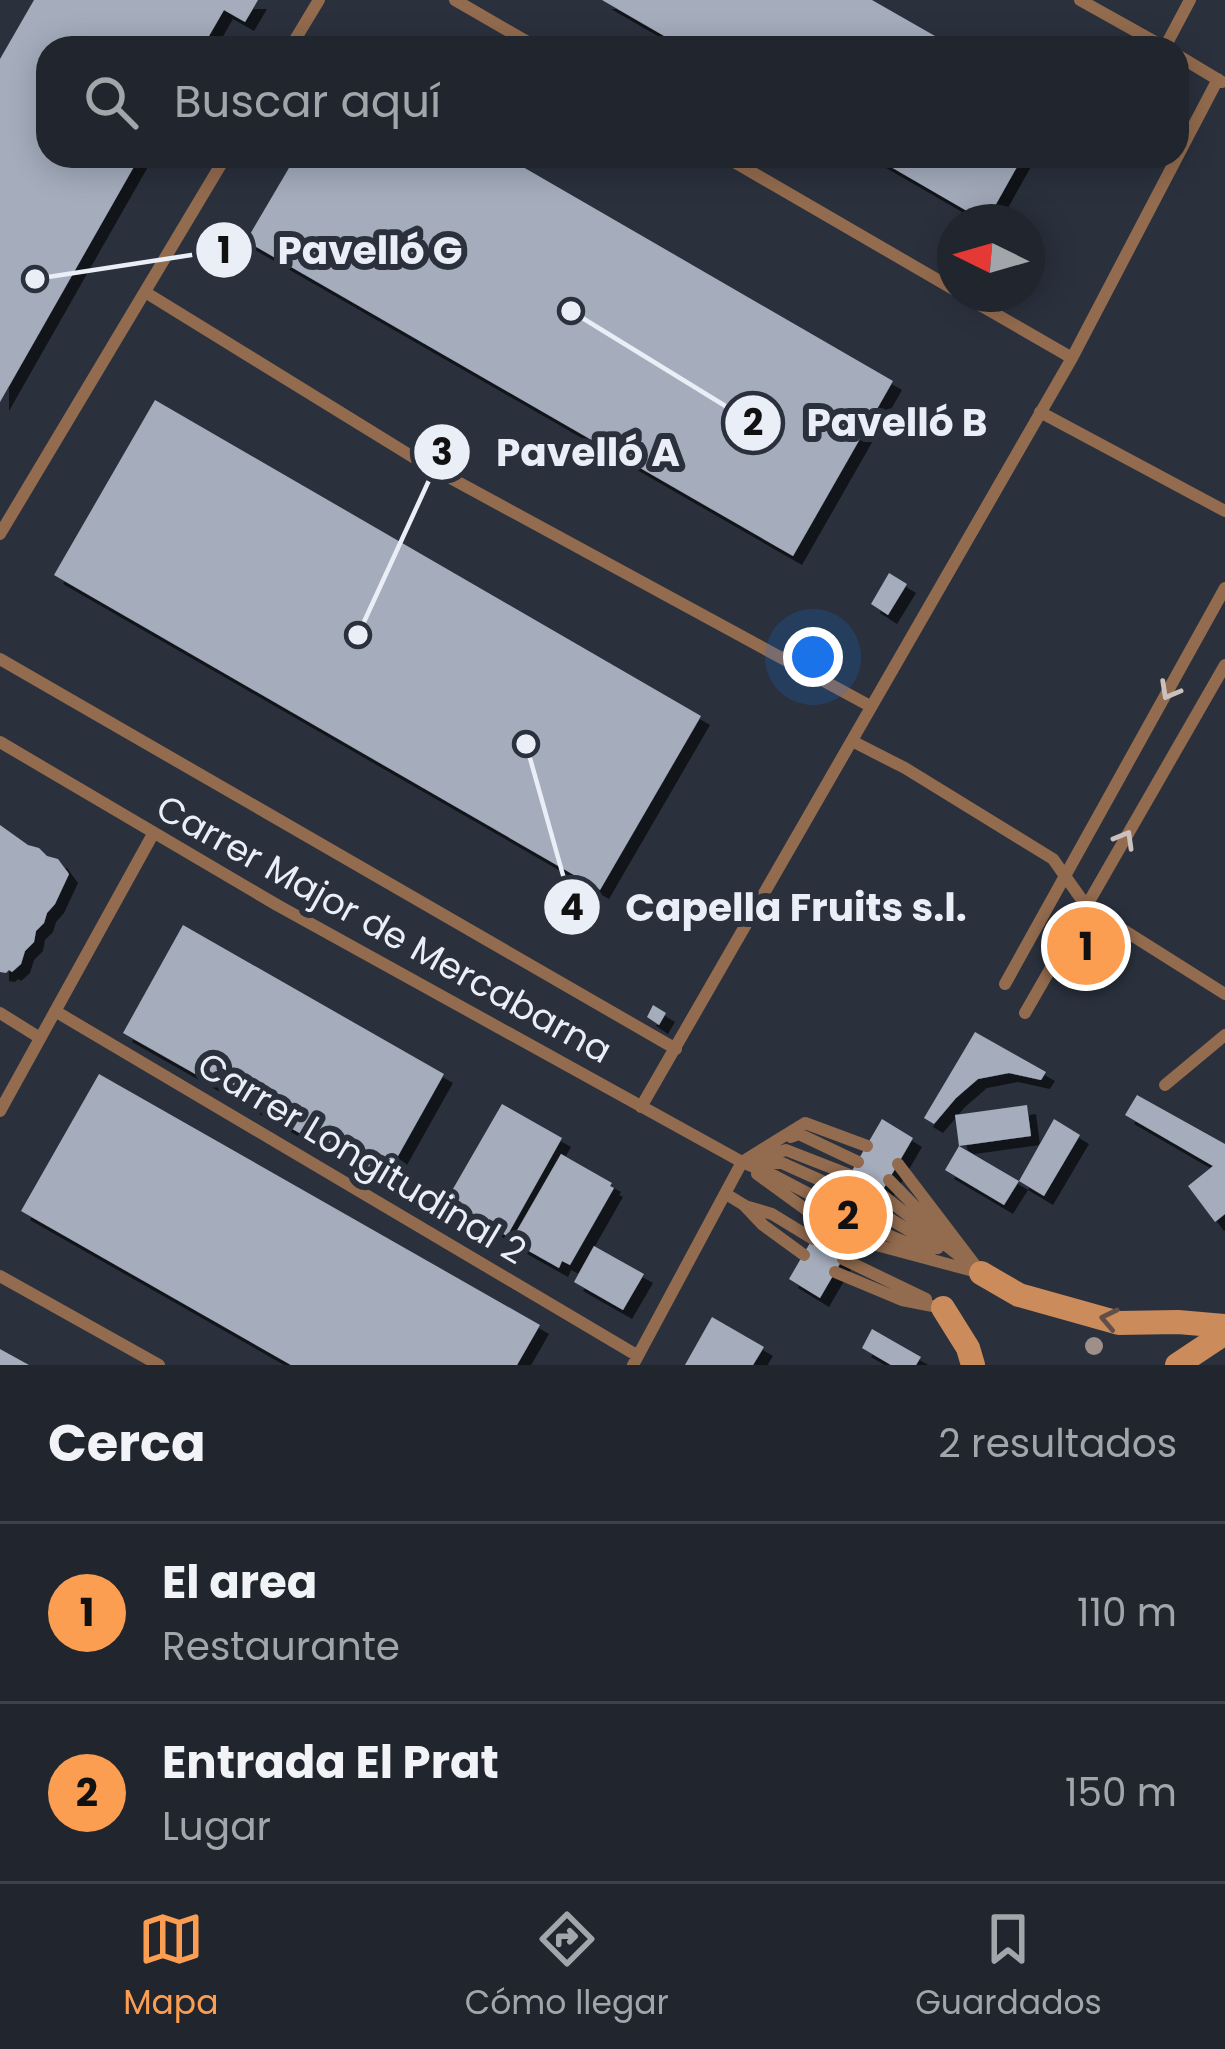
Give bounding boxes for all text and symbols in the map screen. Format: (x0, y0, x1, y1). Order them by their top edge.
search box (36, 36, 1189, 168)
icon: search (78, 69, 144, 135)
text: Buscar aquí (174, 70, 441, 133)
north arrow (937, 204, 1045, 312)
callout: Pavelló G (194, 213, 487, 288)
text: Pavelló G (277, 223, 463, 278)
text: 1 (217, 225, 231, 276)
callout: Pavelló B (723, 385, 1012, 460)
text: Pavelló B (806, 395, 988, 450)
text: 2 (743, 397, 763, 448)
callout: Pavelló A (412, 415, 704, 490)
text: Pavelló A (496, 425, 680, 480)
text: 3 (431, 427, 453, 478)
your location (783, 627, 843, 687)
one-way arrow (1160, 678, 1183, 699)
street label: Carrer Major de Mercabarna (147, 782, 621, 1076)
one-way arrow (1111, 831, 1134, 852)
callout: Capella Fruits s.l. (542, 870, 991, 945)
text: Capella Fruits s.l. (625, 880, 967, 935)
text: 4 (560, 882, 584, 933)
pin: 1 (1047, 901, 1125, 991)
street label: Carrer Longitudinal 2 (188, 1040, 536, 1276)
pin: 2 (809, 1170, 887, 1260)
one-way arrow (1099, 1307, 1119, 1333)
text: Cerca (48, 1407, 206, 1479)
text: 2 resultados (938, 1416, 1177, 1471)
text: El area (162, 1551, 317, 1614)
text: 1 (80, 1585, 94, 1640)
text: 110 m (1077, 1585, 1177, 1640)
text: Restaurante (162, 1619, 400, 1674)
text: Entrada El Prat (162, 1731, 499, 1794)
text: 2 (76, 1765, 98, 1820)
text: 150 m (1065, 1765, 1177, 1820)
text: Lugar (162, 1799, 271, 1854)
tab: Mapa (123, 1906, 218, 2028)
tab: Cómo llegar (465, 1906, 669, 2028)
tab: Guardados (915, 1906, 1102, 2028)

